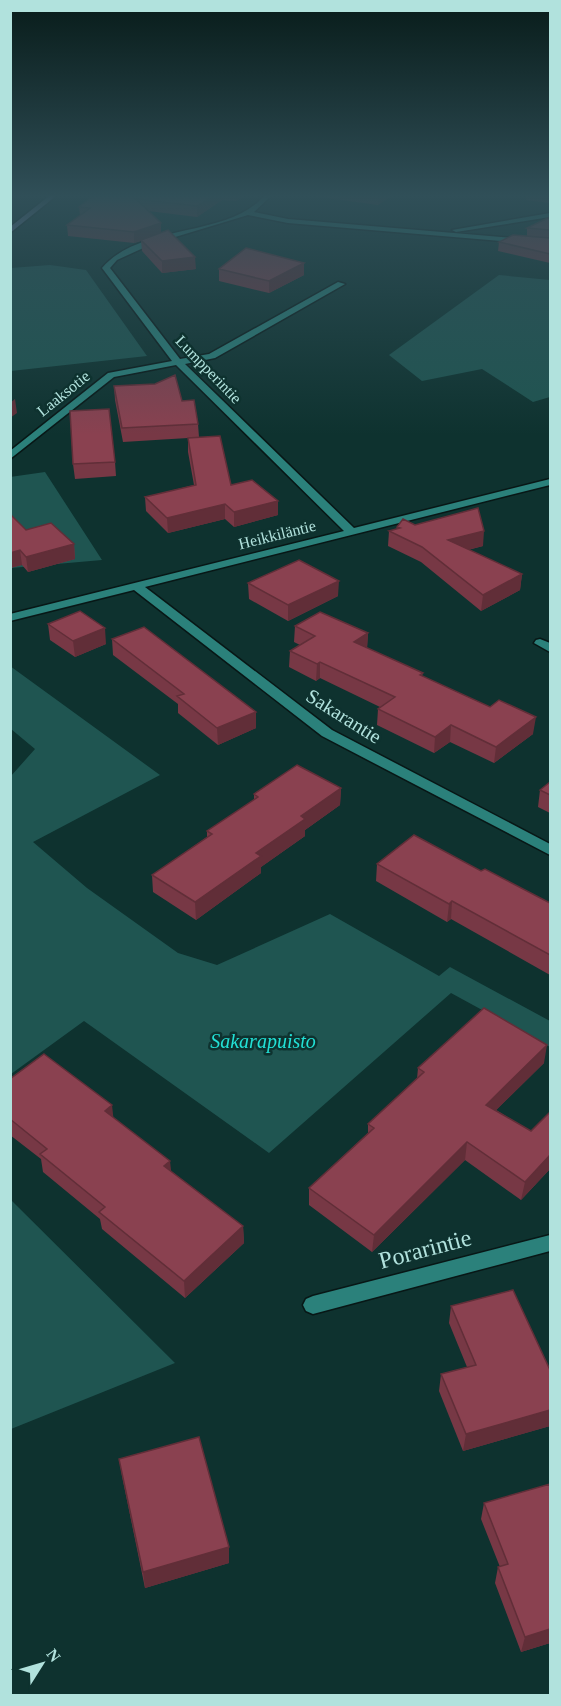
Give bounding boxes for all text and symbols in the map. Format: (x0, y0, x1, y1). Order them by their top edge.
street label: Lumpperintie (172, 332, 245, 407)
street label: Laaksotie (34, 367, 93, 420)
street label: Heikkiläntie (237, 517, 318, 552)
street label: Sakarantie (302, 684, 386, 748)
park label: Sakarapuisto (210, 1030, 316, 1053)
street label: Porarintie (376, 1224, 474, 1274)
north arrow (12, 1634, 72, 1694)
text: N (43, 1646, 64, 1665)

